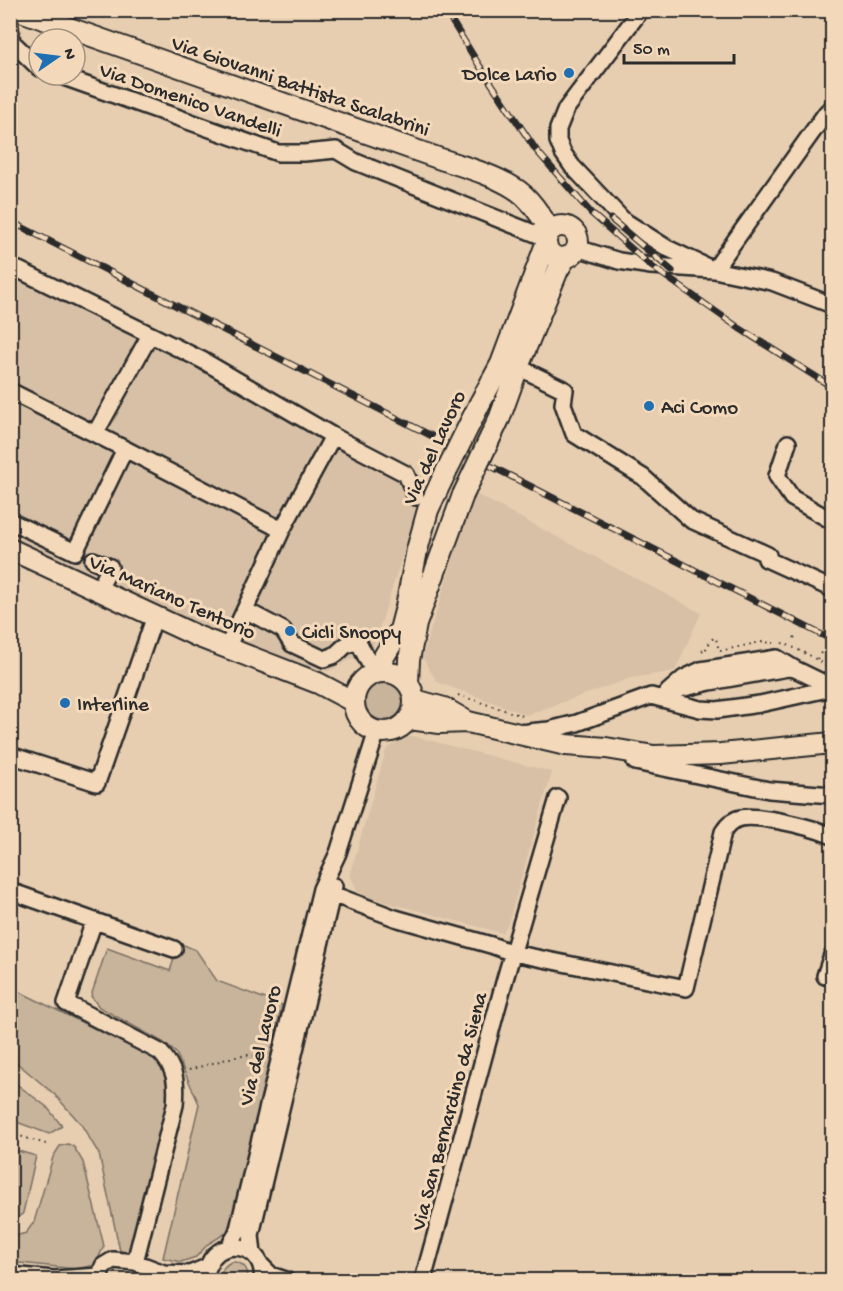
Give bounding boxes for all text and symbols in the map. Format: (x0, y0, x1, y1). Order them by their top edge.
north arrow (27, 27, 87, 87)
scale bar (624, 27, 734, 65)
street label: Via Giovanni Battista Scalabrini (167, 32, 432, 144)
text: 50 m (633, 40, 670, 61)
text: N (58, 47, 79, 62)
street label: Via Domenico Vandelli (95, 59, 284, 145)
place label: Dolce Lario (461, 64, 557, 89)
marker: Dolce Lario (562, 66, 576, 80)
street label: Via del Lavoro (398, 387, 474, 511)
place label: Aci Como (661, 397, 738, 422)
marker: Aci Como (642, 399, 656, 413)
street label: Via Mariano Tentorio (83, 551, 259, 647)
place label: Cicli Snoopy (302, 622, 401, 647)
marker: Cicli Snoopy (283, 624, 297, 638)
place label: Interline (77, 694, 150, 719)
marker: Interline (58, 696, 72, 710)
street label: Via del Lavoro (235, 983, 289, 1110)
street label: Via San Bernardino da Siena (407, 989, 496, 1235)

